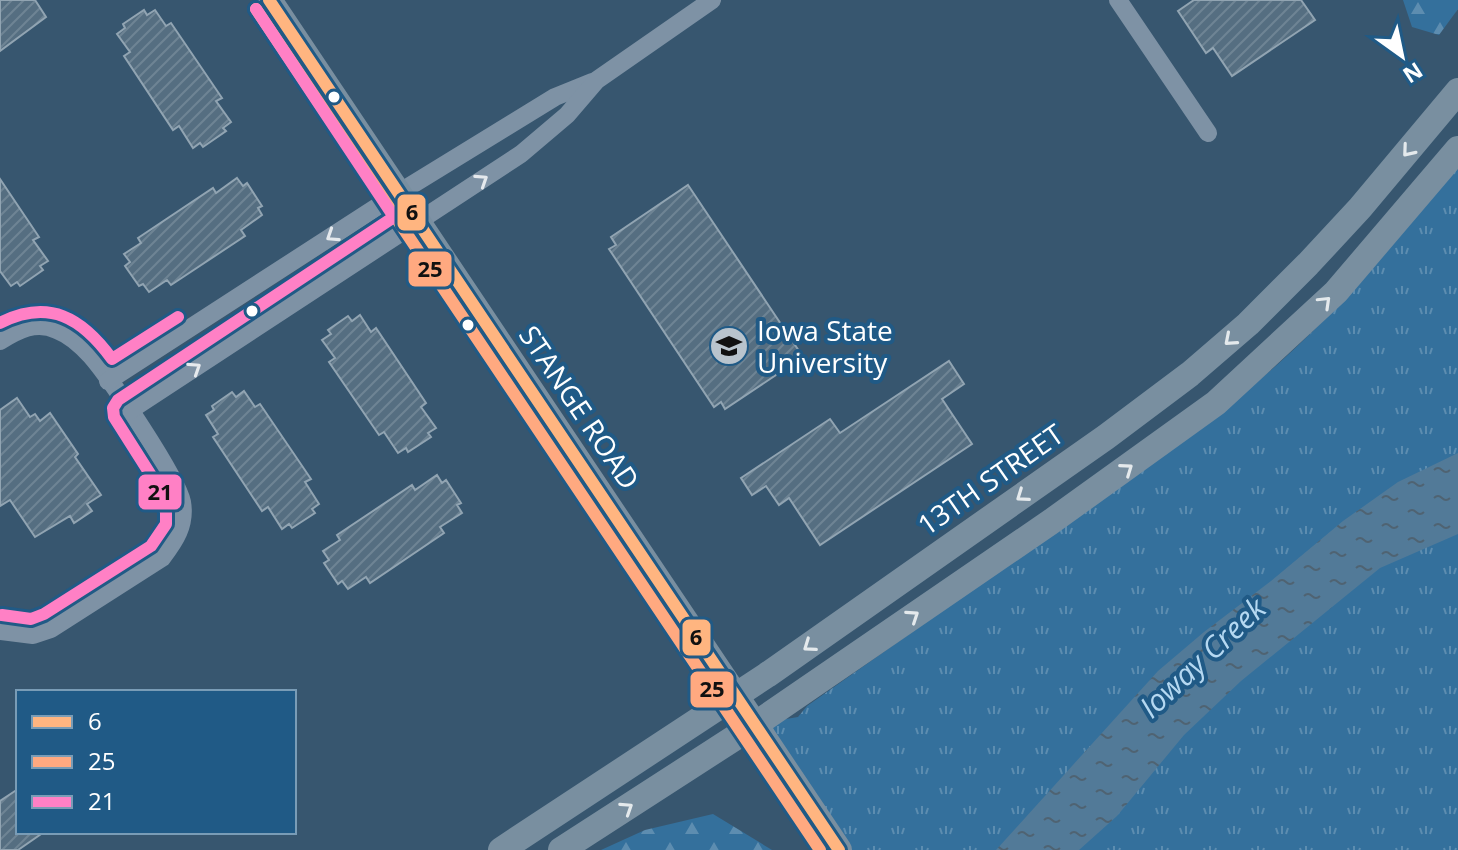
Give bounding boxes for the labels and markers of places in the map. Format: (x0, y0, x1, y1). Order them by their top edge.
unlabelled marker (326, 89, 342, 105)
unlabelled marker (244, 303, 260, 319)
place label: Iowa State University (757, 311, 893, 381)
unlabelled marker (460, 317, 476, 333)
school or university icon: Iowa State University (708, 325, 750, 367)

